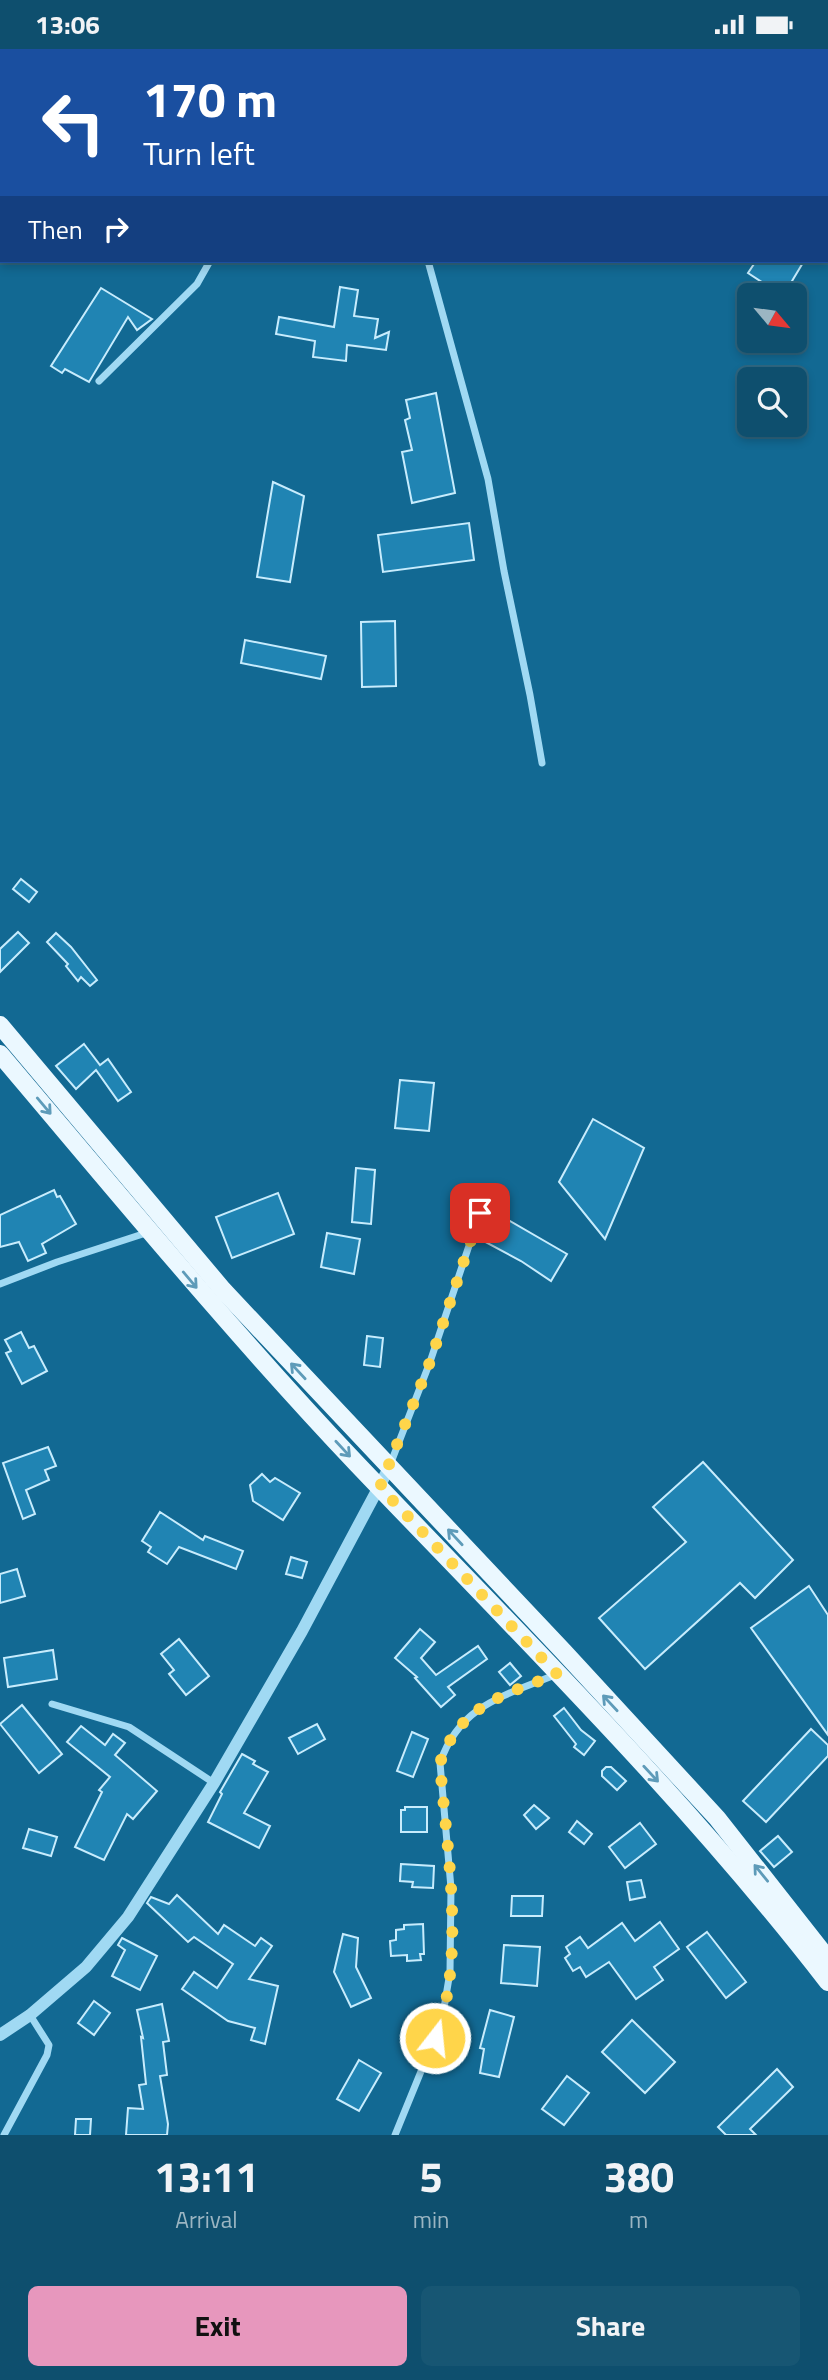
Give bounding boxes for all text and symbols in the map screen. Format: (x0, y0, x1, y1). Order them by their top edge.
text: 13:06 (35, 5, 100, 44)
text: 170 m (143, 61, 277, 136)
icon: left (28, 77, 119, 168)
text: Turn left (143, 129, 255, 177)
text: Then (28, 210, 83, 249)
icon: right (97, 210, 135, 248)
north arrow (737, 283, 807, 353)
map controls (737, 283, 807, 437)
button: search (737, 367, 807, 437)
one-way arrow (36, 1097, 51, 1115)
pin (450, 1183, 510, 1243)
icon: arrive (461, 1194, 499, 1232)
one-way arrow (182, 1271, 198, 1289)
one-way arrow (290, 1363, 307, 1380)
one-way arrow (334, 1440, 351, 1457)
one-way arrow (446, 1529, 463, 1546)
one-way arrow (602, 1695, 619, 1712)
one-way arrow (642, 1765, 659, 1782)
one-way arrow (753, 1865, 769, 1883)
position arrow (398, 2001, 472, 2075)
text: 13:11 (154, 2144, 259, 2208)
text: 5 (419, 2144, 443, 2208)
text: 380 (603, 2144, 674, 2208)
text: Arrival (175, 2202, 238, 2237)
text: min (413, 2202, 449, 2237)
text: m (629, 2202, 648, 2237)
button: Exit (28, 2286, 407, 2366)
button: Share (421, 2286, 800, 2366)

